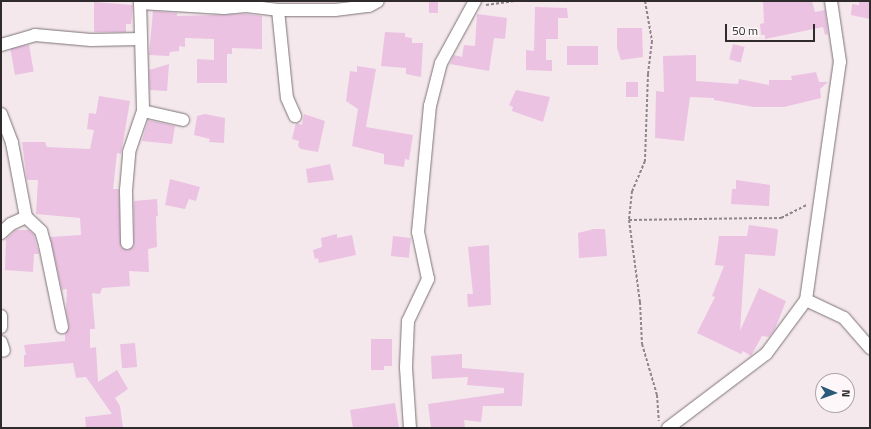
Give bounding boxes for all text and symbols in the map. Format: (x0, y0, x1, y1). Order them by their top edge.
scale bar (727, 16, 817, 42)
text: 50 m (732, 21, 758, 40)
north arrow (815, 373, 855, 413)
text: N (838, 389, 854, 397)

